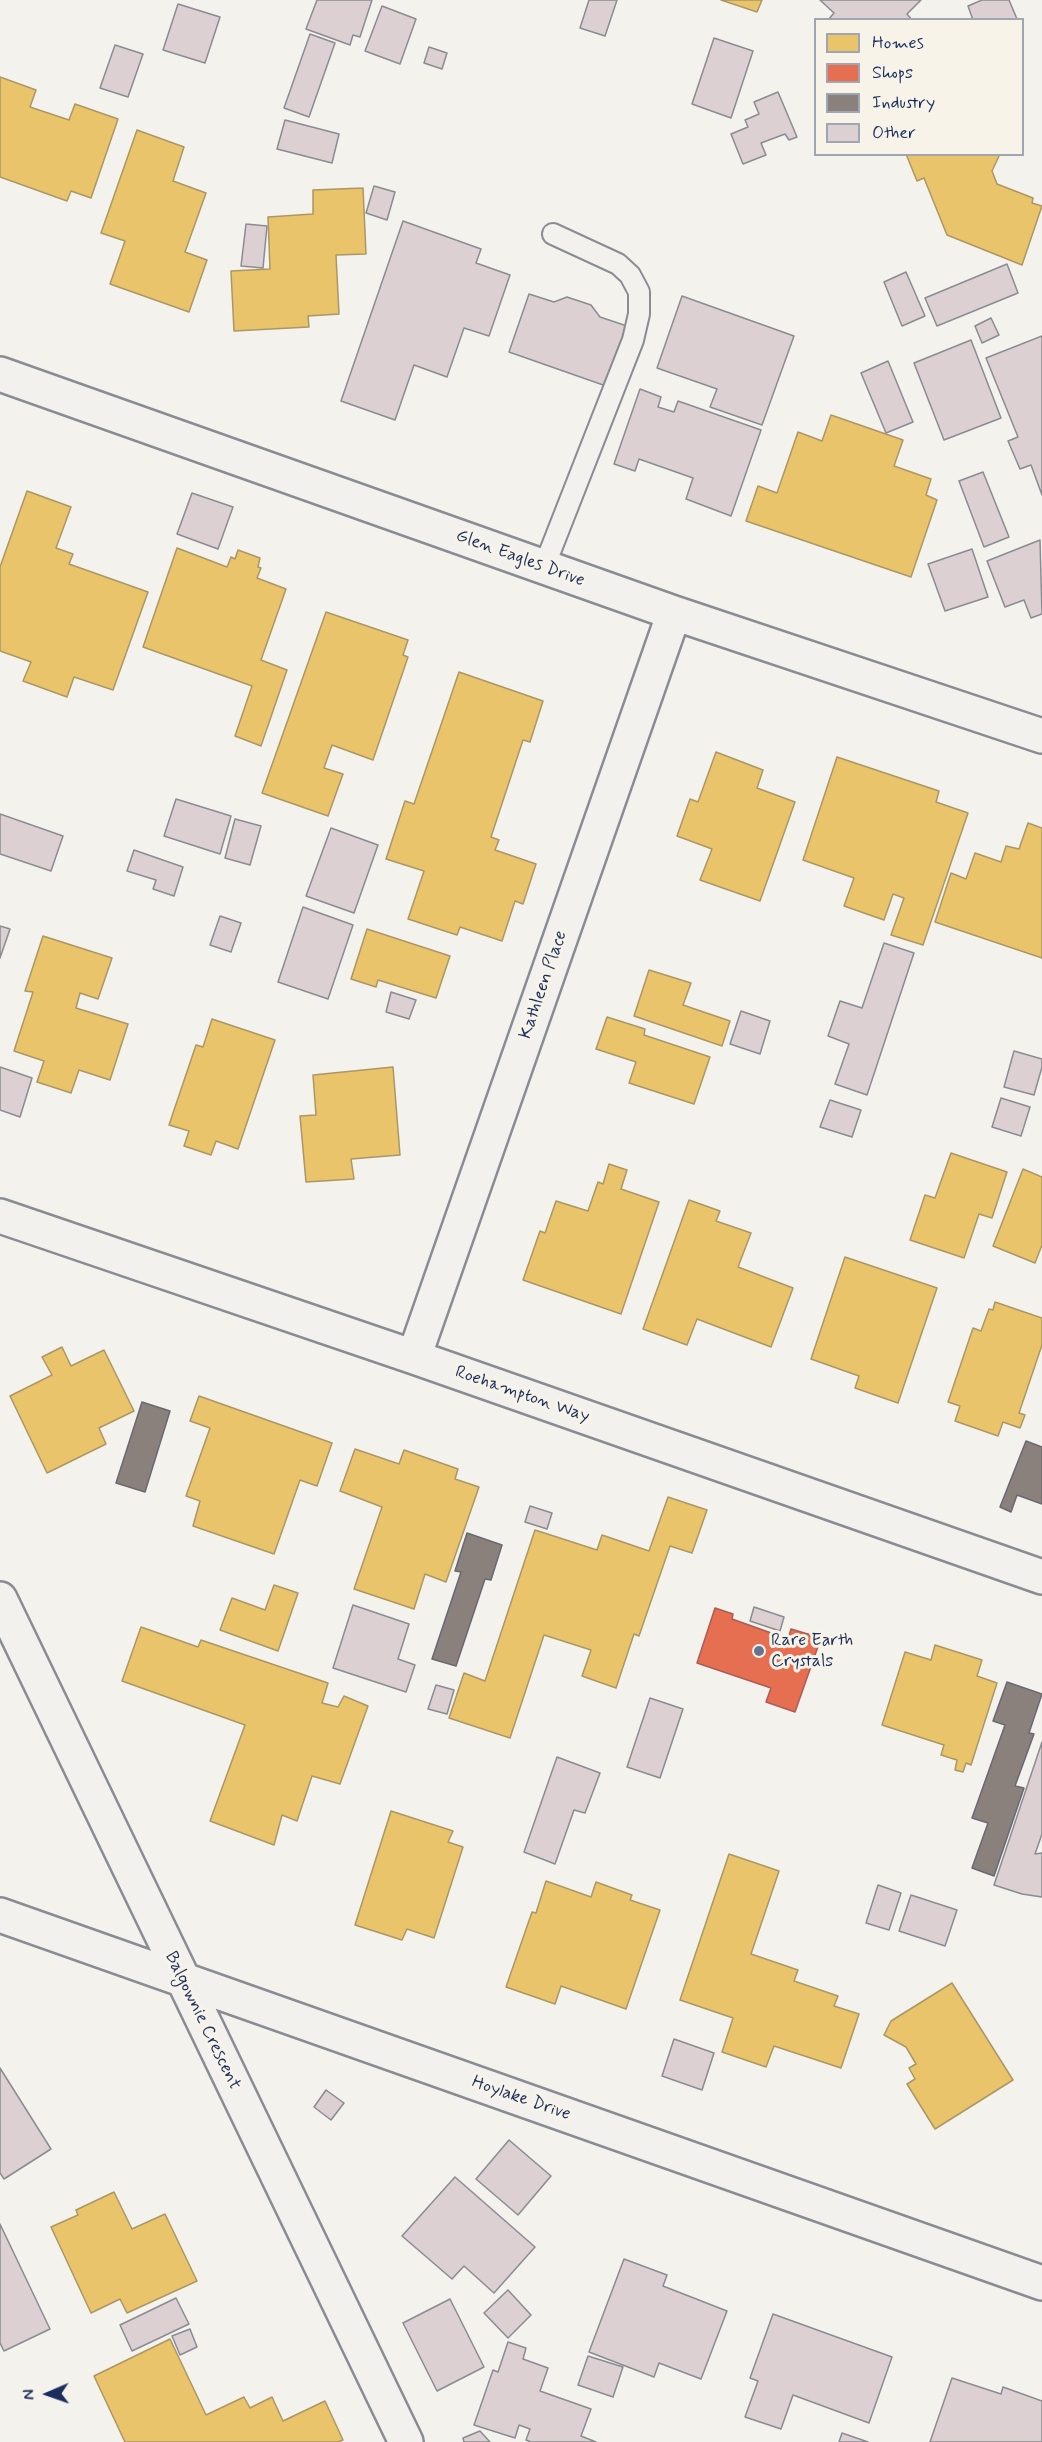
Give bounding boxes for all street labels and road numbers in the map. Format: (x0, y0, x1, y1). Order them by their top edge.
street label: Glen Eagles Drive (453, 526, 587, 592)
street label: Kathleen Place (515, 928, 573, 1042)
street label: Roehampton Way (452, 1362, 592, 1428)
street label: Balgownie Crescent (159, 1948, 245, 2094)
street label: Hoylake Drive (469, 2072, 573, 2126)

